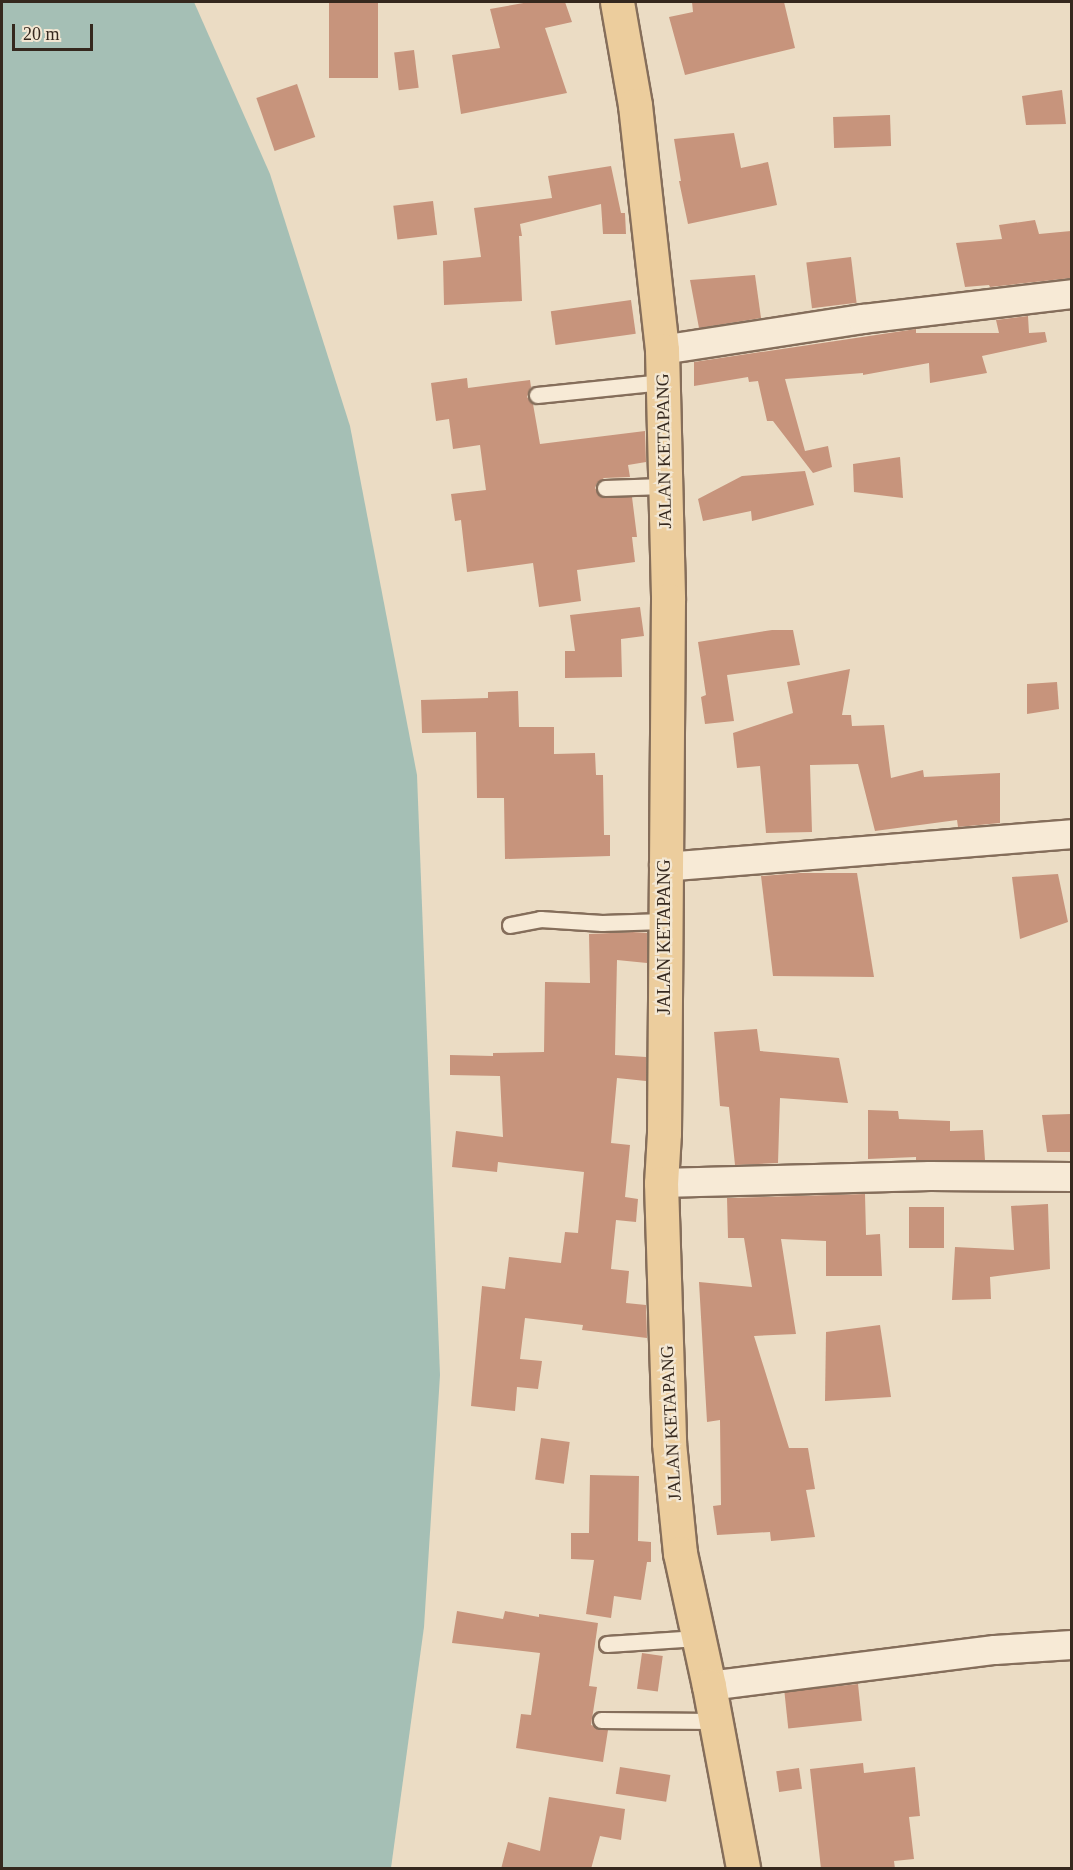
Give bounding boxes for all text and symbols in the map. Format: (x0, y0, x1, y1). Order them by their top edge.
scale bar (15, 12, 96, 50)
text: 20 m (23, 24, 60, 44)
street label: JALAN KETAPANG (652, 373, 676, 529)
street label: JALAN KETAPANG (653, 859, 675, 1015)
street label: JALAN KETAPANG (656, 1345, 686, 1501)

